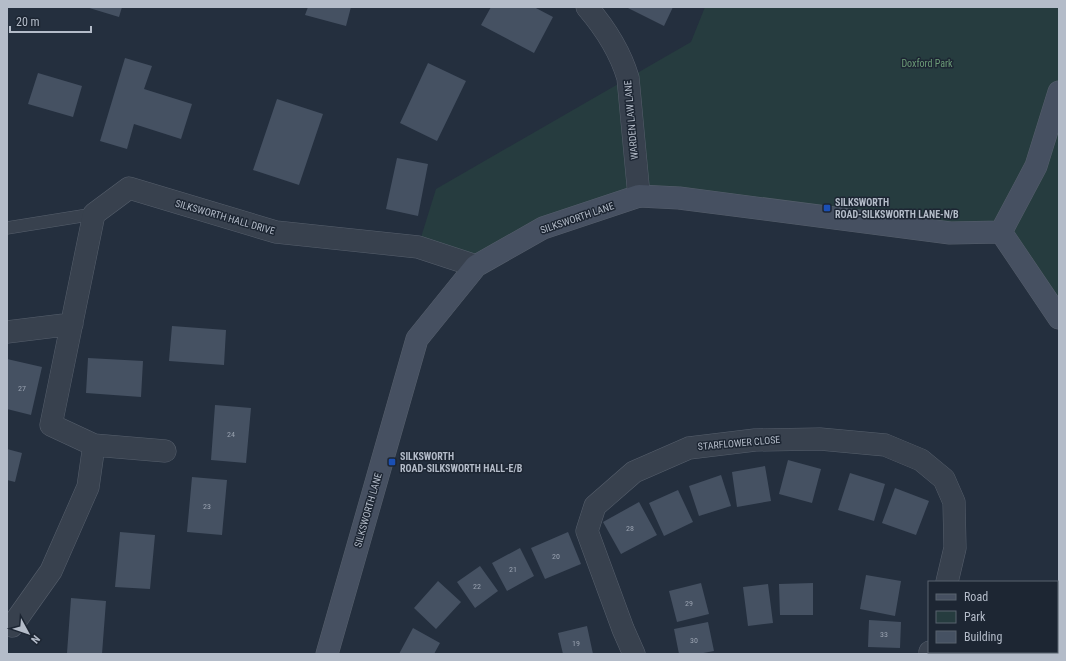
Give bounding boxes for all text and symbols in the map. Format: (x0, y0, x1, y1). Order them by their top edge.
scale bar (10, 8, 91, 34)
text: 20 m (16, 15, 40, 29)
park label: Doxford Park (901, 58, 953, 69)
street label: WARDEN LAW LANE (622, 80, 640, 160)
street label: SILKSWORTH HALL DRIVE (174, 197, 276, 237)
place label: SILKSWORTH ROAD-SILKSWORTH LANE-N/B (835, 197, 959, 220)
street label: SILKSWORTH LANE (539, 200, 615, 236)
marker: SILKSWORTH ROAD-SILKSWORTH LANE-N/B (822, 203, 832, 213)
house number: 27 (18, 384, 26, 393)
house number: 24 (227, 430, 235, 439)
street label: STARFLOWER CLOSE (697, 434, 781, 452)
place label: SILKSWORTH ROAD-SILKSWORTH HALL-E/B (400, 451, 523, 474)
marker: SILKSWORTH ROAD-SILKSWORTH HALL-E/B (387, 457, 397, 467)
street label: SILKSWORTH LANE (352, 471, 384, 549)
house number: 23 (203, 502, 211, 511)
house number: 28 (626, 524, 634, 533)
house number: 20 (552, 552, 560, 561)
house number: 21 (509, 565, 517, 574)
legend (928, 581, 1058, 653)
house number: 22 (473, 582, 481, 591)
text: Road (964, 590, 988, 604)
house number: 29 (685, 599, 693, 608)
text: Park (964, 610, 986, 624)
north arrow (8, 613, 48, 653)
house number: 33 (880, 630, 888, 639)
text: Building (964, 630, 1002, 644)
text: N (28, 632, 42, 646)
house number: 30 (690, 636, 698, 645)
house number: 19 (572, 639, 580, 648)

